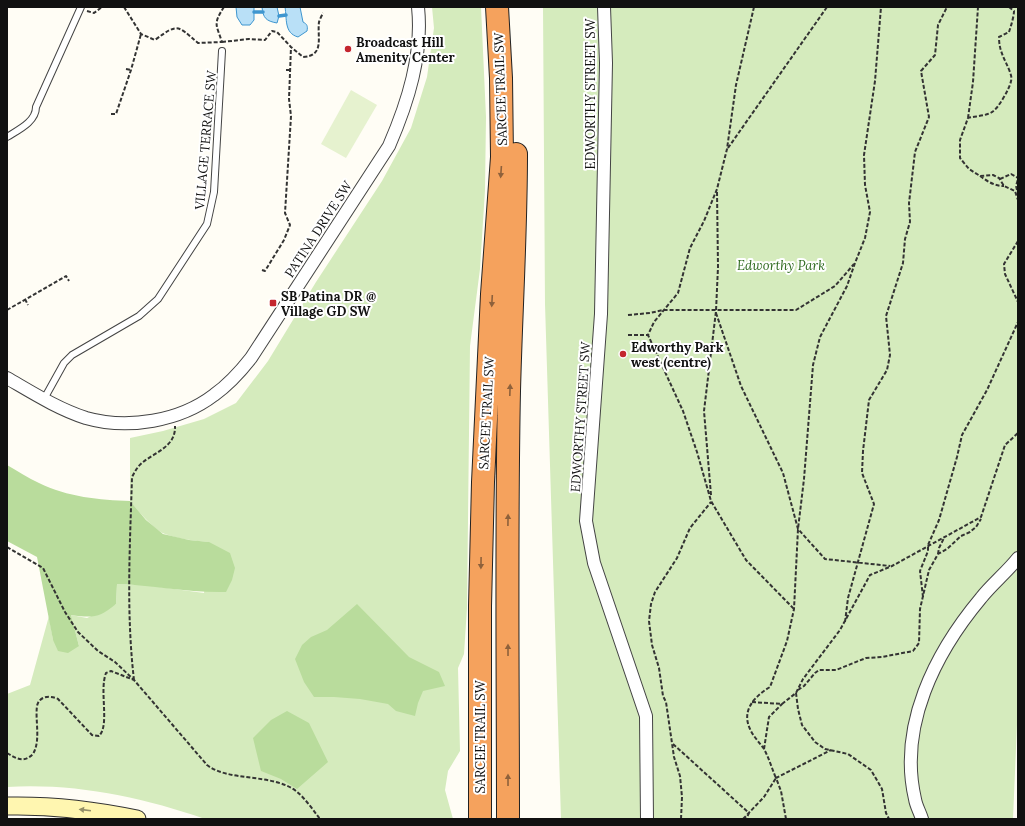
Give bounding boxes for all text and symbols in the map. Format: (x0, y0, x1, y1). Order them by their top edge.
street label: EDWORTHY STREET SW (582, 18, 599, 169)
street label: SARCEE TRAIL SW (490, 31, 511, 146)
place label: Broadcast Hill Amenity Center (356, 34, 456, 66)
marker: Broadcast Hill Amenity Center (343, 44, 353, 54)
street label: VILLAGE TERRACE SW (191, 69, 220, 211)
one-way arrow (498, 166, 505, 178)
street label: PATINA DRIVE SW (281, 177, 357, 281)
park label: Edworthy Park (737, 257, 825, 274)
place label: SB Patina DR @ Village GD SW (281, 288, 376, 320)
one-way arrow (489, 295, 495, 308)
marker: SB Patina DR @ Village GD SW (268, 298, 278, 308)
place label: Edworthy Park west (centre) (631, 339, 724, 371)
street label: EDWORTHY STREET SW (567, 340, 594, 493)
marker: Edworthy Park west (centre) (618, 349, 628, 359)
street label: SARCEE TRAIL SW (475, 355, 498, 470)
one-way arrow (506, 384, 513, 396)
one-way arrow (505, 513, 511, 526)
one-way arrow (478, 557, 484, 570)
one-way arrow (505, 643, 511, 656)
street label: SARCEE TRAIL SW (472, 679, 489, 794)
one-way arrow (505, 773, 511, 786)
one-way arrow (79, 807, 91, 813)

